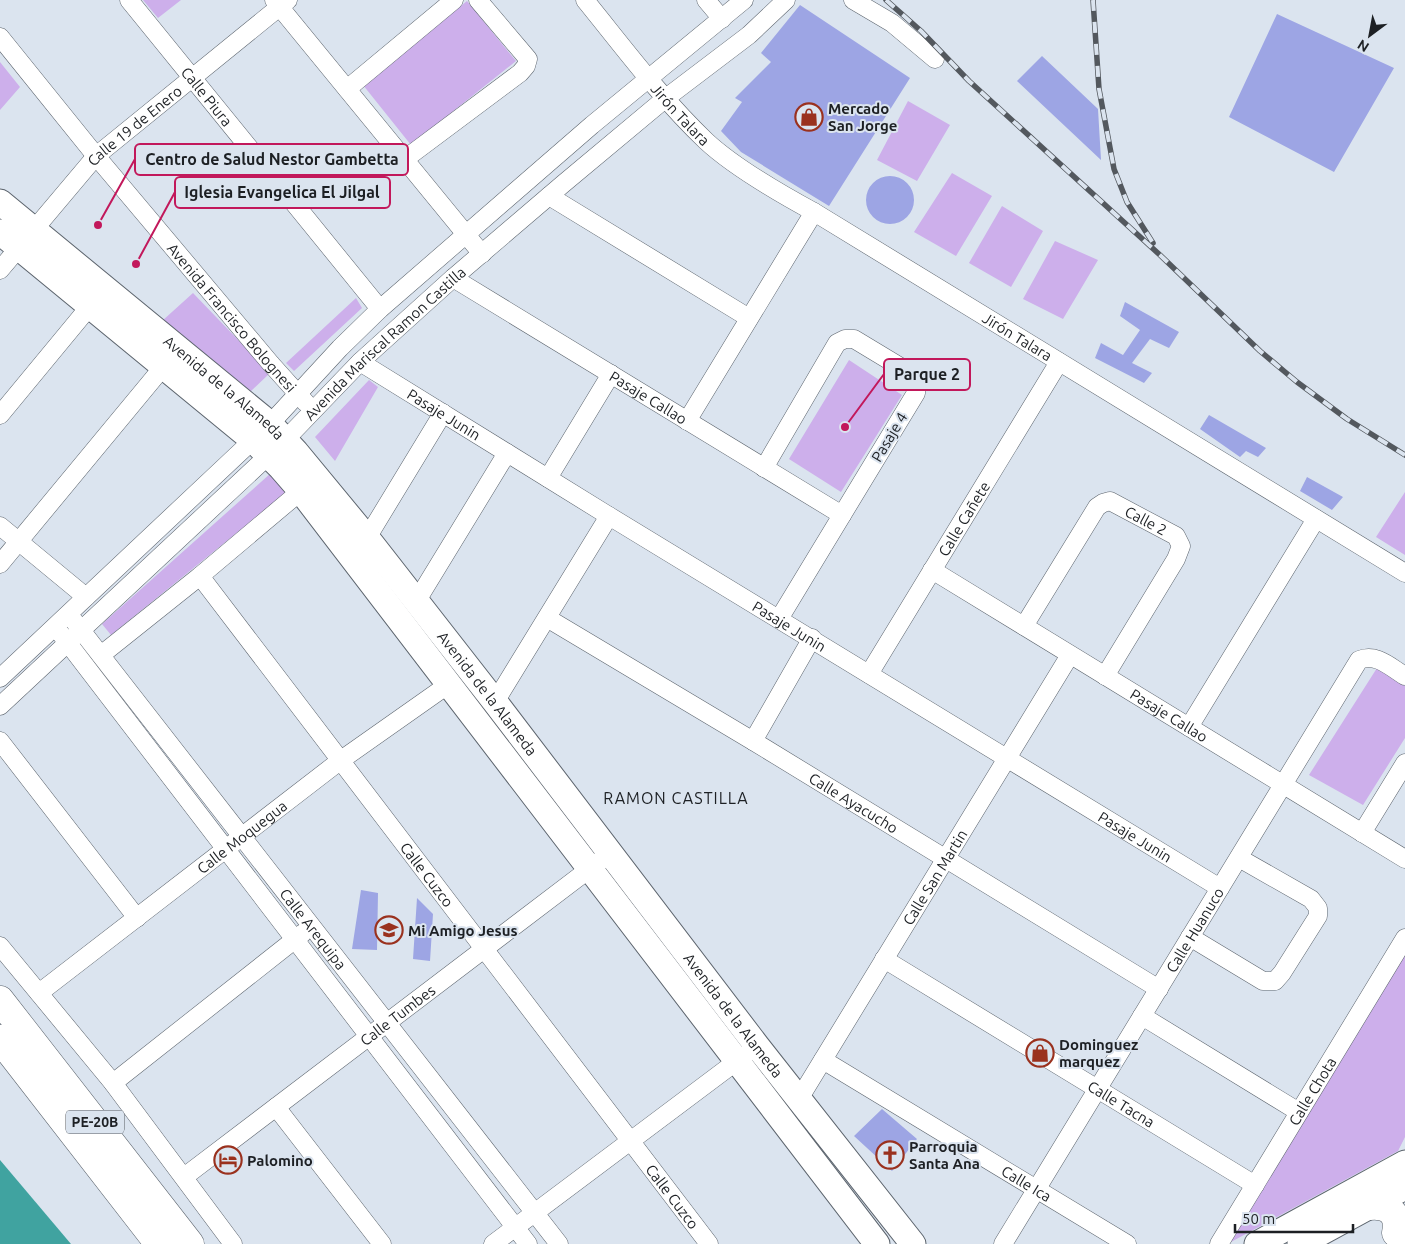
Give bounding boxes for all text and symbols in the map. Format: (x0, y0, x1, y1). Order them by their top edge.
north arrow (1345, 10, 1395, 60)
text: N (1354, 36, 1372, 56)
street label: Calle Piura (178, 63, 236, 129)
street label: Jirón Talara (648, 80, 713, 149)
street label: Calle 19 de Enero (83, 82, 185, 169)
place label: Mercado San Jorge (828, 100, 898, 134)
shop icon: Mercado San Jorge (794, 102, 824, 132)
callout: Centro de Salud Nestor Gambetta (135, 144, 408, 175)
text: Centro de Salud Nestor Gambetta (145, 150, 399, 168)
callout: Iglesia Evangelica El Jilgal (175, 177, 390, 208)
text: Iglesia Evangelica El Jilgal (184, 183, 380, 201)
street label: Avenida Francisco Bolognesi (164, 239, 300, 395)
street label: Avenida Mariscal Ramon Castilla (301, 263, 469, 423)
street label: Jirón Talara (980, 309, 1055, 364)
street label: Avenida de la Alameda (161, 332, 288, 443)
callout: Parque 2 (884, 359, 970, 390)
text: Parque 2 (894, 365, 960, 383)
street label: Pasaje Callao (607, 367, 690, 427)
street label: Pasaje Junin (404, 385, 484, 443)
street label: Pasaje 4 (868, 409, 910, 465)
street label: Calle Cañete (934, 478, 993, 559)
street label: Calle 2 (1122, 502, 1170, 538)
street label: Pasaje Junin (750, 597, 829, 655)
street label: Avenida de la Alameda (435, 628, 541, 759)
street label: Pasaje Callao (1127, 685, 1211, 745)
street label: Calle Ayacucho (806, 769, 901, 836)
district label: RAMON CASTILLA (603, 789, 749, 807)
street label: Calle Moquegua (193, 797, 290, 877)
street label: Pasaje Junin (1095, 808, 1175, 865)
street label: Calle San Martin (899, 826, 970, 928)
street label: Calle Cuzco (397, 839, 457, 910)
street label: Calle Huanuco (1162, 884, 1227, 975)
street label: Calle Arequipa (277, 885, 350, 973)
school or university icon: Mi Amigo Jesus (374, 915, 404, 945)
place label: Mi Amigo Jesus (408, 922, 518, 939)
street label: Avenida de la Alameda (681, 950, 787, 1081)
street label: Calle Tumbes (357, 981, 438, 1049)
place label: Dominguez marquez (1059, 1036, 1138, 1070)
shop icon: Dominguez marquez (1025, 1038, 1055, 1068)
street label: Calle Chota (1285, 1054, 1339, 1128)
street label: Calle Tacna (1085, 1077, 1158, 1130)
road number: PE-20B (66, 1110, 124, 1134)
place label: Parroquia Santa Ana (909, 1138, 980, 1172)
church icon: Parroquia Santa Ana (875, 1140, 905, 1170)
hotel icon: Palomino (213, 1145, 243, 1175)
place label: Palomino (247, 1152, 313, 1169)
street label: Calle Cuzco (643, 1161, 703, 1232)
street label: Calle Ica (999, 1162, 1055, 1205)
scale bar (1235, 1202, 1352, 1234)
text: 50 m (1242, 1210, 1275, 1227)

